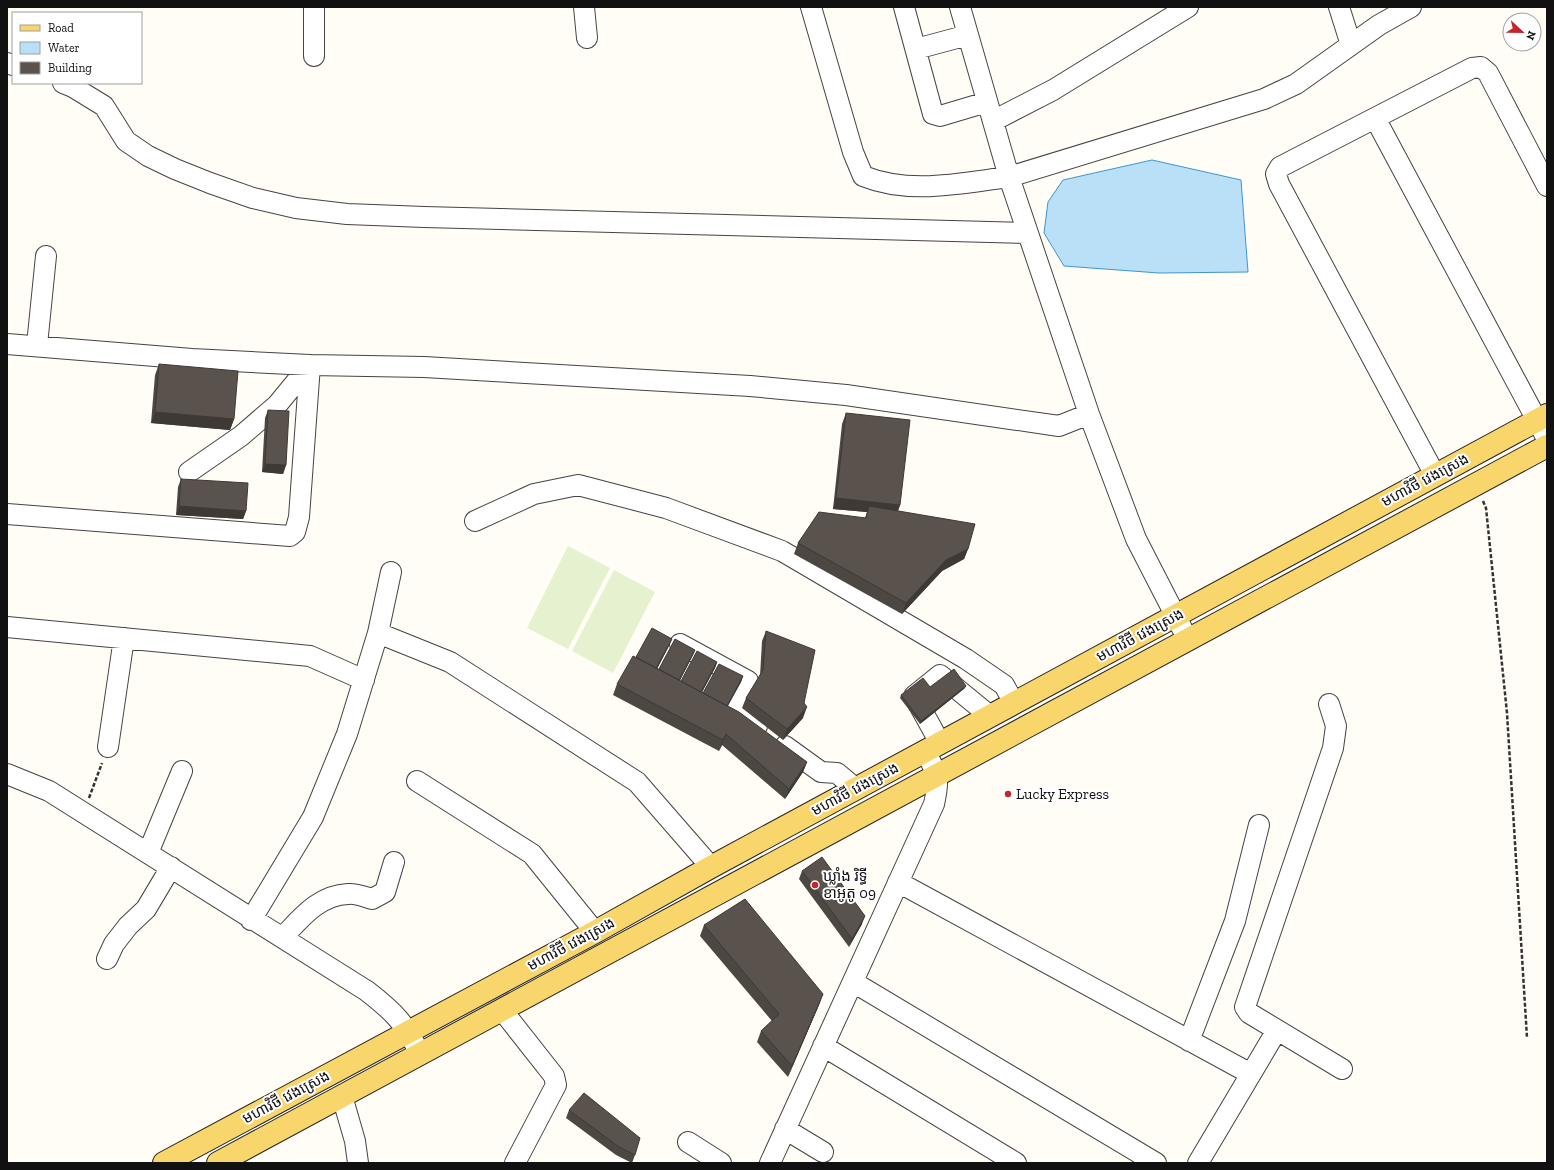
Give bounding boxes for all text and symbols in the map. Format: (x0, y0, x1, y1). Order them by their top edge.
legend (12, 12, 142, 84)
north arrow (1502, 12, 1542, 52)
text: Road (48, 21, 74, 35)
text: N (1523, 29, 1538, 42)
text: Water (48, 41, 80, 55)
text: Building (48, 61, 92, 75)
street label: មហាវិថី វេងស្រេង (1378, 449, 1472, 511)
street label: មហាវិថី វេងស្រេង (1093, 604, 1187, 666)
street label: មហាវិថី វេងស្រេង (808, 758, 902, 820)
place label: Lucky Express (1016, 785, 1109, 803)
marker: Lucky Express (1003, 789, 1013, 799)
place label: ឃ្លាំង រិទ្ធី ខាអូតូ 09 (823, 867, 876, 902)
marker: ឃ្លាំង រិទ្ធី ខាអូតូ 09 (810, 880, 820, 890)
street label: មហាវិថី វេងស្រេង (524, 913, 618, 975)
street label: មហាវិថី វេងស្រេង (239, 1066, 333, 1128)

